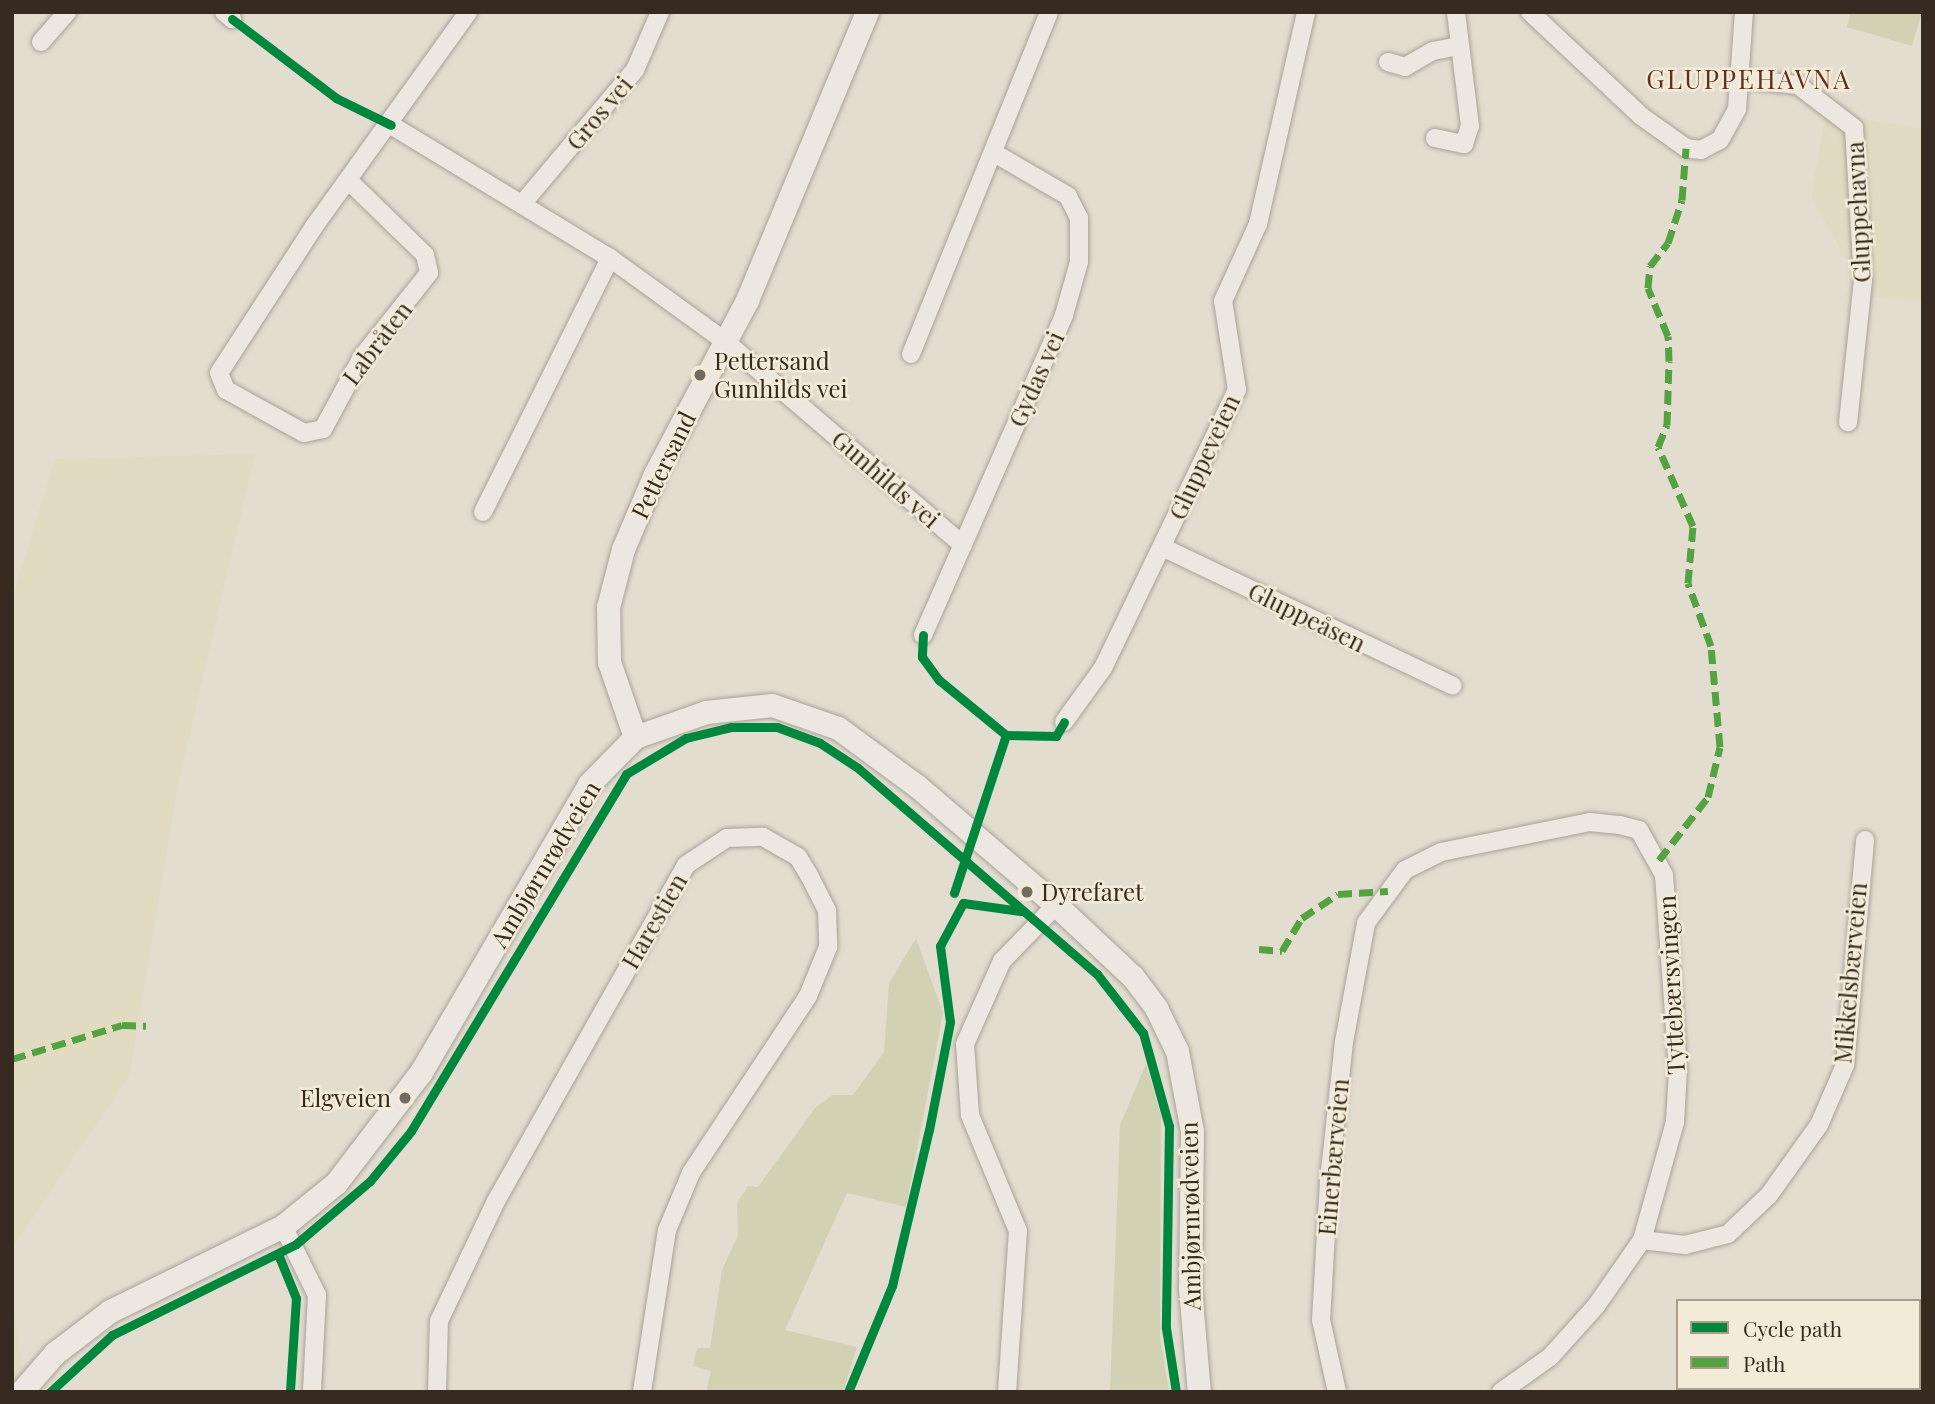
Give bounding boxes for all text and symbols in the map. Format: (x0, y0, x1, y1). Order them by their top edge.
district label: GLUPPEHAVNA (1648, 63, 1850, 95)
street label: Gros vei (560, 70, 638, 156)
street label: Gluppehavna (1840, 141, 1876, 283)
street label: Labråten (336, 296, 418, 390)
street label: Gydas vei (1002, 327, 1070, 431)
place label: Pettersand Gunhilds vei (714, 347, 848, 403)
marker: Pettersand Gunhilds vei (692, 367, 708, 383)
street label: Gluppeveien (1162, 390, 1246, 524)
street label: Pettersand (625, 407, 701, 523)
street label: Gunhilds vei (826, 424, 946, 534)
street label: Gluppeåsen (1244, 576, 1370, 658)
street label: Ambjørnrødveien (484, 776, 606, 952)
street label: Harestien (615, 868, 693, 974)
place label: Dyrefaret (1041, 878, 1144, 906)
street label: Mikkelsbærveien (1828, 881, 1872, 1065)
marker: Dyrefaret (1019, 884, 1035, 900)
street label: Tyttebærsvingen (1652, 895, 1690, 1075)
street label: Einerbærveien (1312, 1077, 1354, 1237)
place label: Elgveien (300, 1084, 391, 1112)
marker: Elgveien (397, 1090, 413, 1106)
street label: Ambjørnrødveien (1174, 1121, 1206, 1311)
legend (1676, 1299, 1921, 1390)
text: Cycle path (1743, 1314, 1842, 1342)
text: Path (1743, 1349, 1785, 1377)

